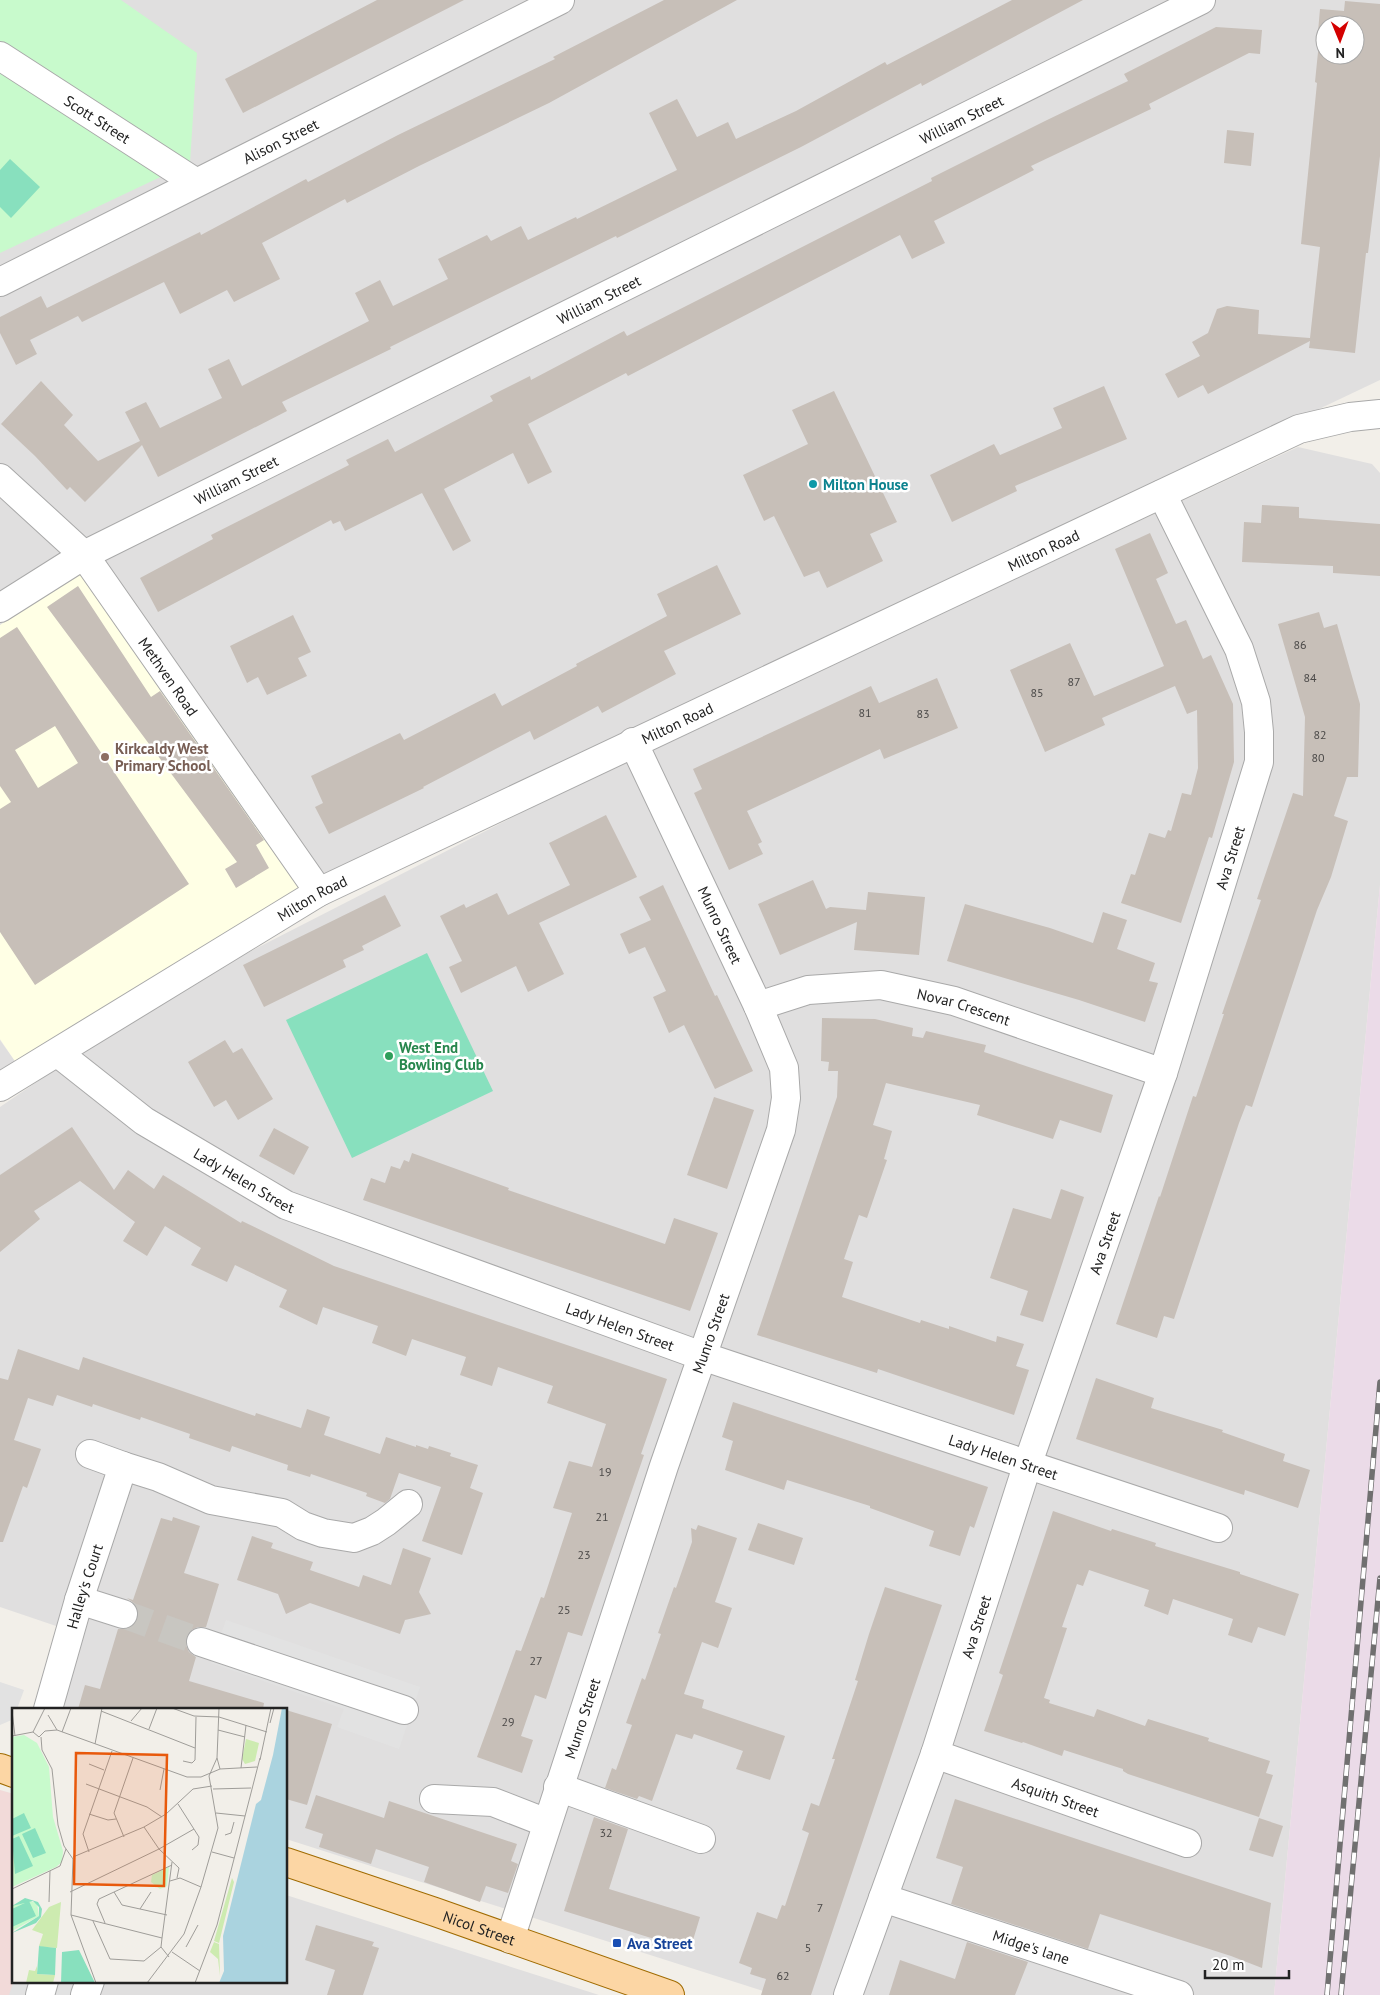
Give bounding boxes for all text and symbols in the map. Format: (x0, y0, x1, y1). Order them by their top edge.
north arrow (1315, 15, 1365, 65)
text: N (1335, 44, 1345, 62)
street label: William Street (916, 90, 1006, 148)
street label: Scott Street (61, 91, 134, 147)
street label: Alison Street (239, 114, 321, 168)
street label: William Street (554, 270, 644, 328)
street label: William Street (191, 451, 281, 508)
place label: Milton House (823, 475, 909, 494)
marker: Milton House (807, 478, 819, 490)
street label: Milton Road (1004, 525, 1082, 575)
street label: Methven Road (135, 633, 203, 719)
house number: 86 (1293, 637, 1307, 652)
house number: 84 (1303, 670, 1317, 685)
house number: 87 (1067, 674, 1081, 689)
house number: 85 (1030, 685, 1044, 700)
street label: Milton Road (638, 698, 716, 748)
house number: 81 (858, 705, 872, 720)
house number: 83 (916, 706, 930, 721)
house number: 82 (1313, 727, 1327, 742)
place label: Kirkcaldy West Primary School (115, 739, 211, 775)
house number: 80 (1311, 750, 1325, 765)
marker: Kirkcaldy West Primary School (99, 751, 111, 763)
street label: Ava Street (1211, 823, 1248, 891)
street label: Milton Road (273, 871, 350, 925)
street label: Munro Street (694, 883, 746, 967)
street label: Novar Crescent (915, 984, 1013, 1029)
place label: West End Bowling Club (399, 1038, 484, 1074)
marker: West End Bowling Club (383, 1050, 395, 1062)
street label: Lady Helen Street (190, 1143, 297, 1217)
street label: Ava Street (1085, 1209, 1124, 1277)
street label: Munro Street (687, 1291, 733, 1376)
street label: Lady Helen Street (563, 1298, 677, 1355)
street label: Lady Helen Street (947, 1429, 1060, 1484)
house number: 19 (598, 1464, 612, 1479)
house number: 21 (595, 1509, 609, 1524)
street label: Halley's Court (62, 1541, 106, 1631)
house number: 23 (577, 1547, 591, 1562)
street label: Ava Street (957, 1593, 995, 1661)
house number: 25 (557, 1602, 571, 1617)
house number: 27 (529, 1653, 543, 1668)
street label: Munro Street (560, 1676, 604, 1761)
inset map (12, 1708, 288, 1982)
house number: 29 (501, 1714, 515, 1729)
street label: Asquith Street (1010, 1773, 1102, 1821)
house number: 32 (599, 1825, 613, 1840)
house number: 7 (817, 1900, 823, 1915)
street label: Nicol Street (440, 1906, 518, 1949)
street label: Midge's lane (990, 1925, 1072, 1968)
place label: Ava Street (627, 1934, 693, 1953)
marker: Ava Street (611, 1937, 623, 1949)
house number: 5 (805, 1940, 811, 1955)
scale bar (1205, 1948, 1289, 1980)
text: 20 m (1212, 1955, 1245, 1974)
house number: 62 (776, 1968, 790, 1983)

